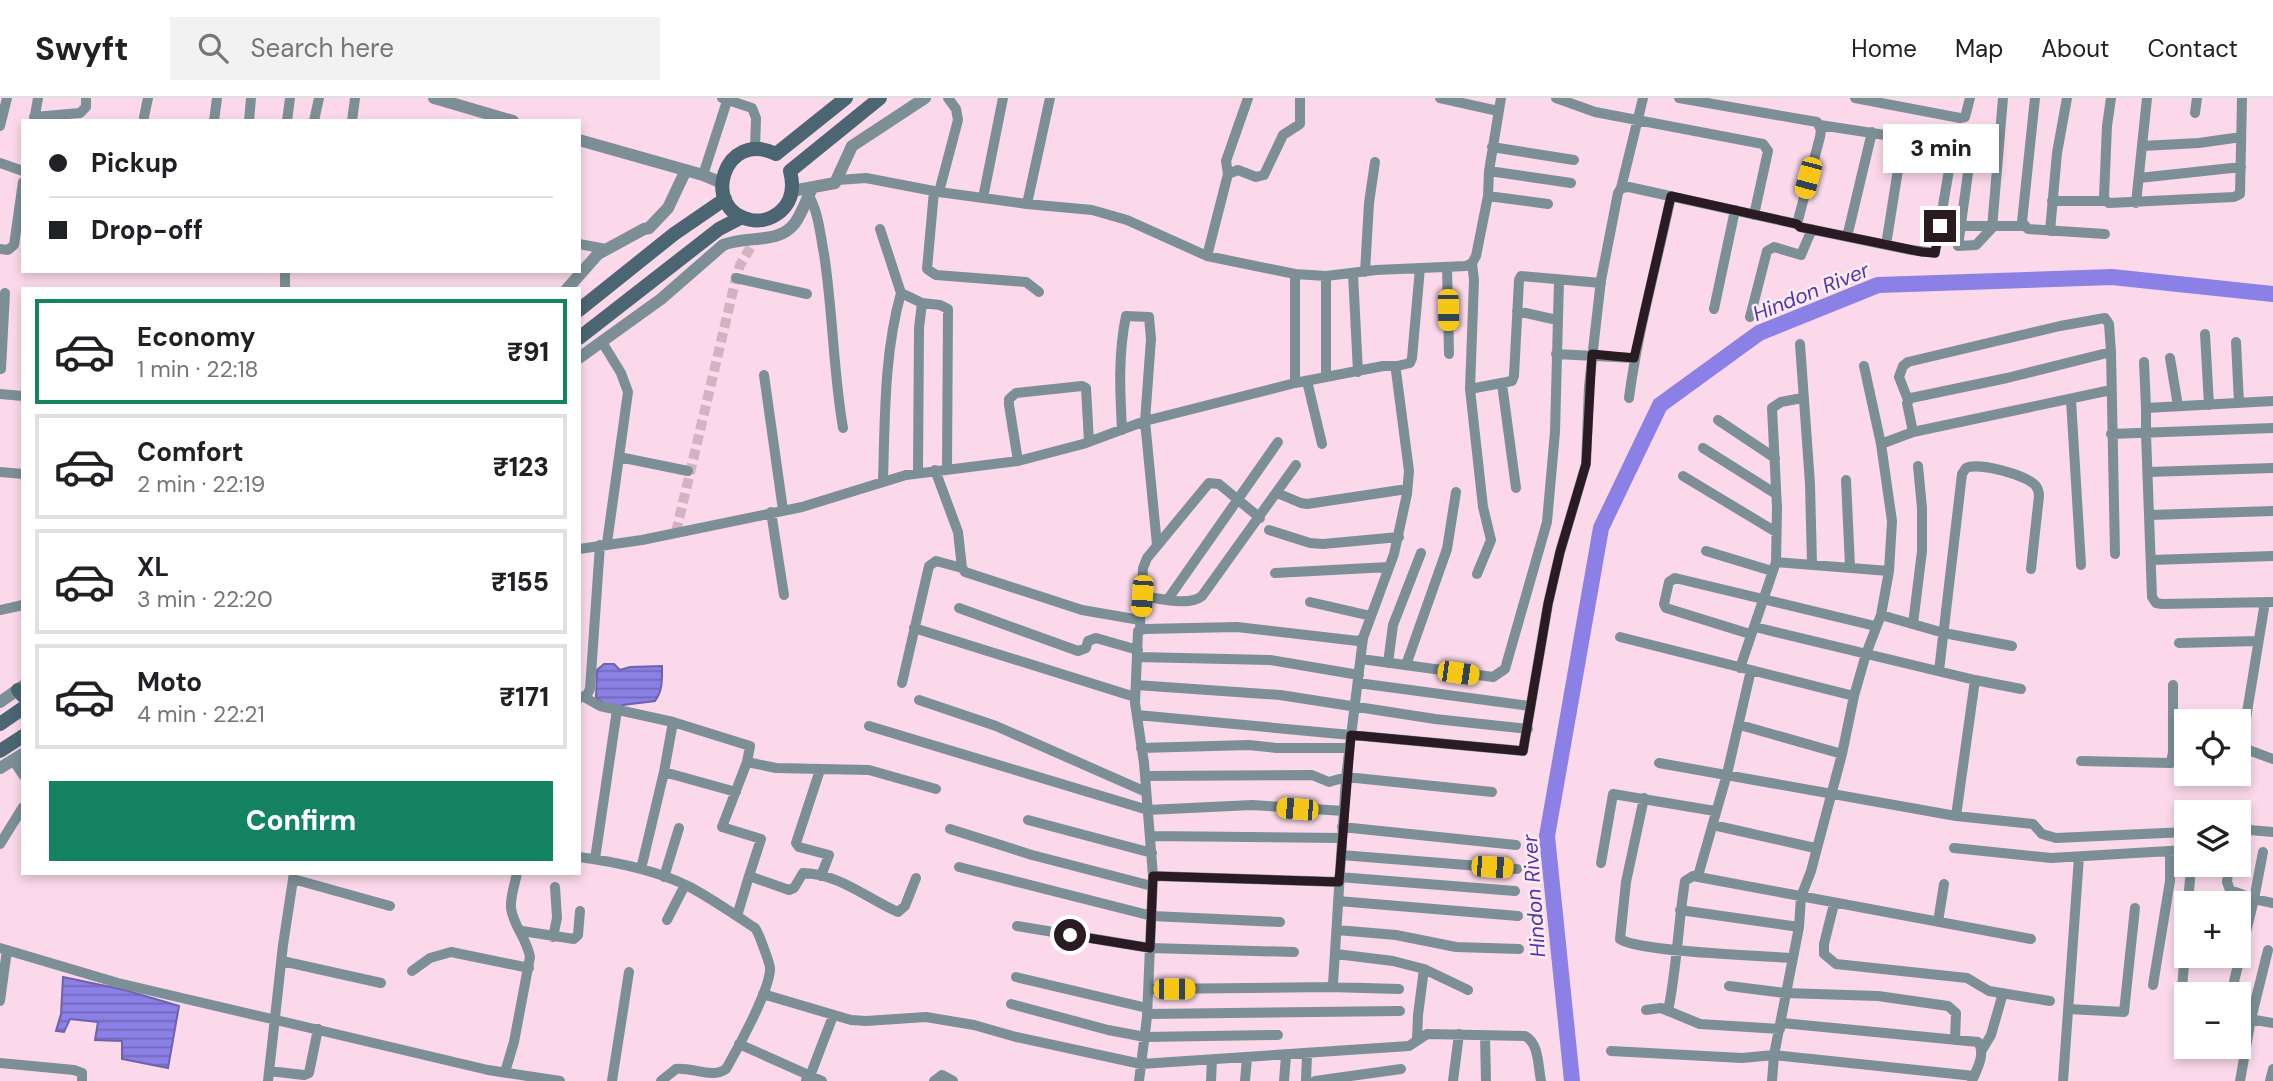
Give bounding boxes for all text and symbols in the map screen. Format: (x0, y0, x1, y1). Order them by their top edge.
search box (170, 17, 660, 80)
text: Swyft (35, 27, 128, 70)
icon: search (194, 29, 232, 67)
text: Search here (250, 31, 394, 65)
text: Home (1851, 33, 1917, 64)
text: Map (1955, 33, 2003, 64)
text: About (2041, 33, 2110, 64)
text: Contact (2148, 33, 2238, 64)
callout: 3 min (1882, 124, 1998, 174)
text: 3 min (1910, 133, 1972, 163)
text: Pickup (91, 146, 178, 180)
car (1793, 155, 1824, 201)
route end (1924, 210, 1956, 242)
text: Drop-off (91, 213, 203, 247)
water label: Hindon River (1749, 255, 1875, 328)
car (1438, 289, 1459, 331)
icon: car (53, 320, 116, 383)
text: Economy (137, 320, 255, 354)
text: ₹91 (507, 335, 549, 369)
text: 1 min · 22:18 (137, 354, 259, 384)
icon: car (53, 435, 116, 498)
text: Comfort (137, 435, 243, 469)
text: ₹123 (493, 450, 549, 484)
text: 2 min · 22:19 (137, 469, 265, 499)
icon: car (53, 550, 116, 613)
text: XL (137, 550, 169, 584)
text: ₹155 (491, 565, 549, 599)
car (1131, 574, 1154, 618)
text: 3 min · 22:20 (137, 584, 273, 614)
car (1436, 660, 1481, 686)
icon: car (53, 665, 116, 728)
text: Moto (137, 665, 202, 699)
text: ₹171 (499, 680, 549, 714)
text: 4 min · 22:21 (137, 699, 265, 729)
map controls (2174, 709, 2251, 1059)
button: locate (2174, 709, 2251, 786)
button: Confirm (49, 781, 553, 861)
car (1276, 797, 1319, 821)
button: layers (2174, 800, 2251, 877)
water label: Hindon River (1516, 832, 1552, 958)
car (1471, 855, 1514, 879)
button: + (2174, 891, 2251, 968)
route start (1054, 919, 1086, 951)
car (1154, 979, 1196, 1000)
button: − (2174, 982, 2251, 1059)

